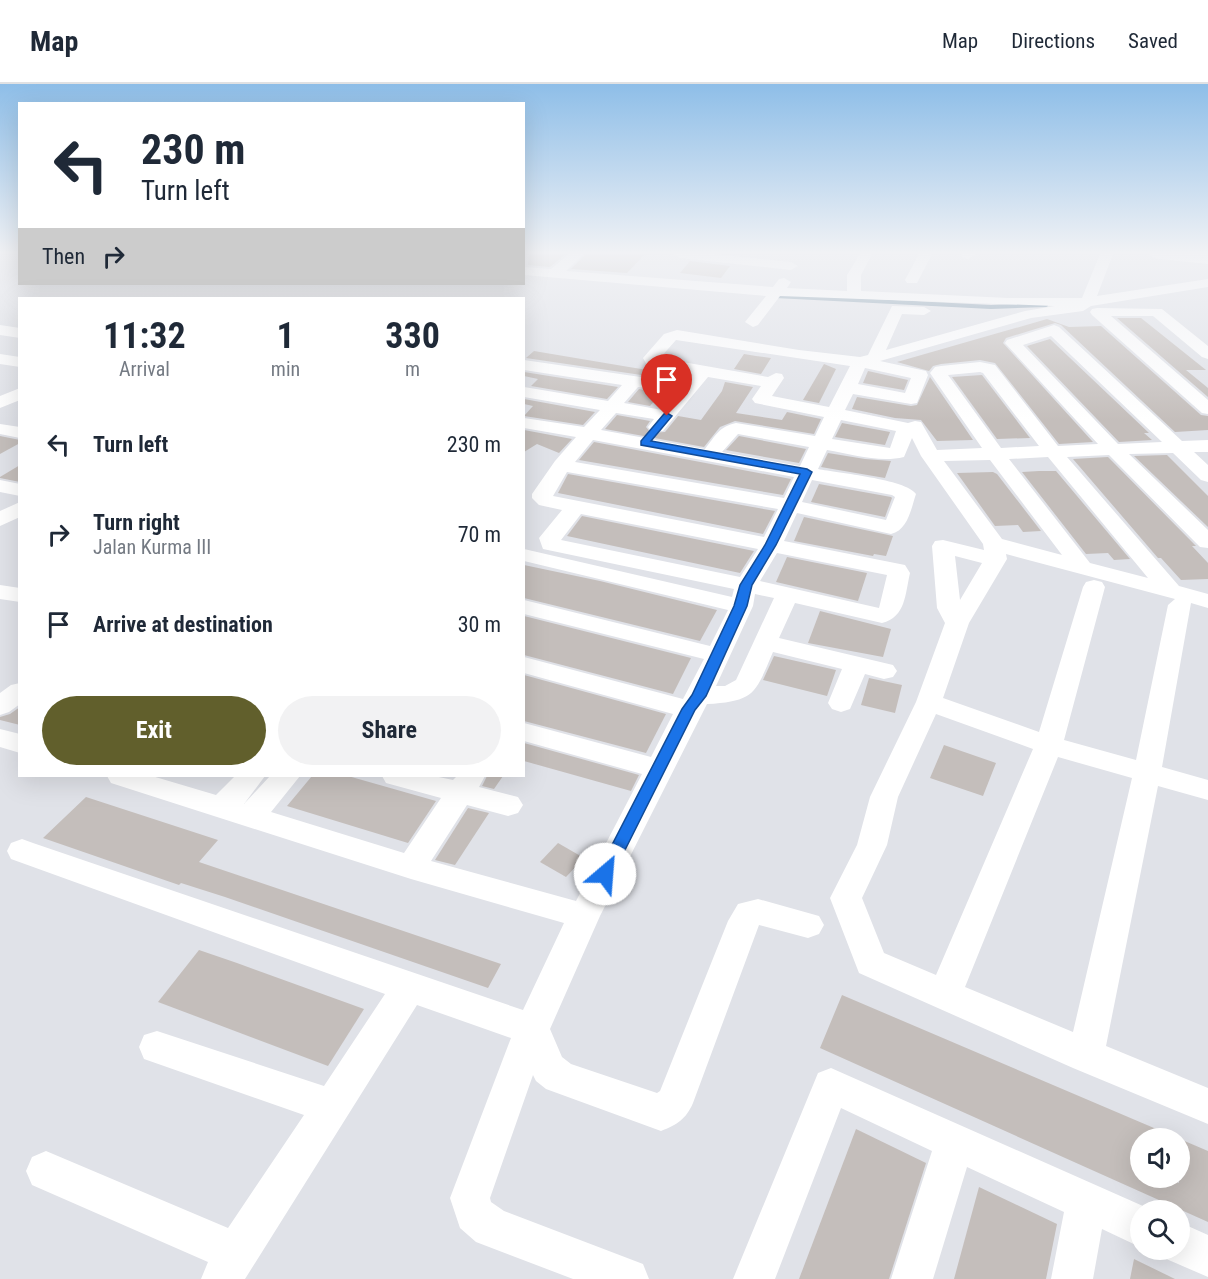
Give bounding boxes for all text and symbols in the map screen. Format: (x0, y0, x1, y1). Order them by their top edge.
text: Map (30, 25, 78, 58)
text: Map (942, 29, 978, 53)
text: Directions (1011, 29, 1095, 53)
text: Saved (1128, 29, 1178, 53)
text: 230 m (141, 125, 246, 174)
icon: left (42, 126, 120, 204)
text: Turn left (141, 175, 230, 207)
icon: right (97, 240, 130, 273)
text: Then (42, 244, 85, 269)
text: 11:32 (103, 315, 186, 357)
text: 1 (276, 315, 295, 357)
text: 330 (385, 315, 440, 357)
pin (641, 354, 692, 416)
text: Arrival (119, 357, 170, 381)
text: min (271, 357, 300, 381)
text: m (405, 357, 420, 381)
icon: arrive (650, 363, 683, 396)
icon: left (42, 428, 75, 461)
text: Turn left (93, 432, 168, 457)
text: 230 m (447, 432, 501, 457)
text: Turn right (93, 510, 180, 535)
icon: right (42, 518, 75, 551)
text: 70 m (458, 522, 501, 547)
text: Jalan Kurma III (93, 535, 211, 559)
icon: arrive (42, 608, 75, 641)
text: Arrive at destination (93, 612, 273, 637)
text: 30 m (458, 612, 501, 637)
button: Exit (42, 696, 266, 765)
button: Share (278, 696, 501, 765)
position arrow (573, 842, 637, 906)
map controls (1130, 1128, 1190, 1260)
button: sound (1130, 1128, 1190, 1188)
button: search (1130, 1200, 1190, 1260)

